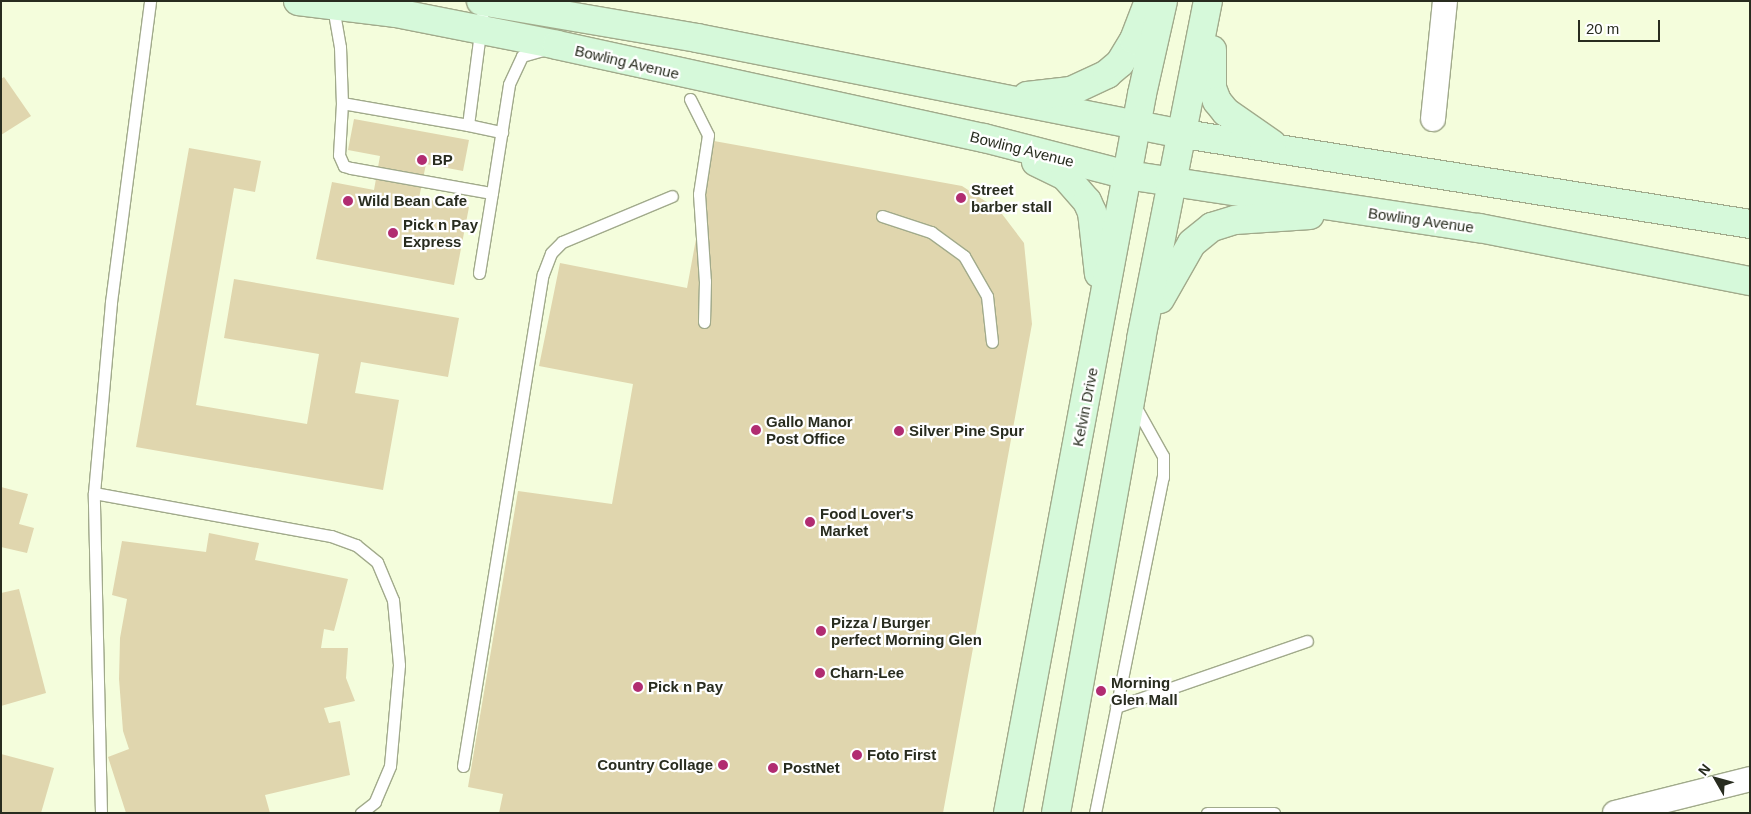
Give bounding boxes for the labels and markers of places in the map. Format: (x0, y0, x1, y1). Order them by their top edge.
place label: BP (432, 151, 453, 169)
marker: BP (416, 154, 428, 166)
place label: Street barber stall (971, 180, 1052, 215)
place label: Wild Bean Cafe (358, 192, 467, 210)
marker: Street barber stall (955, 192, 967, 204)
marker: Wild Bean Cafe (342, 195, 354, 207)
place label: Pick n Pay Express (403, 215, 478, 250)
marker: Pick n Pay Express (387, 227, 399, 239)
place label: Gallo Manor Post Office (766, 412, 853, 447)
place label: Silver Pine Spur (909, 422, 1024, 440)
marker: Gallo Manor Post Office (750, 424, 762, 436)
marker: Silver Pine Spur (893, 425, 905, 437)
place label: Food Lover's Market (820, 504, 914, 539)
marker: Food Lover's Market (804, 516, 816, 528)
place label: Pizza / Burger perfect Morning Glen (831, 613, 982, 648)
marker: Pizza / Burger perfect Morning Glen (815, 625, 827, 637)
place label: Charn-Lee (830, 664, 904, 682)
marker: Charn-Lee (814, 667, 826, 679)
place label: Morning Glen Mall (1111, 673, 1178, 708)
place label: Pick n Pay (648, 678, 723, 696)
marker: Pick n Pay (632, 681, 644, 693)
marker: Morning Glen Mall (1095, 685, 1107, 697)
place label: Foto First (867, 746, 936, 764)
marker: Foto First (851, 749, 863, 761)
place label: Country Collage (597, 756, 713, 774)
marker: Country Collage (717, 759, 729, 771)
place label: PostNet (783, 759, 840, 777)
marker: PostNet (767, 762, 779, 774)

